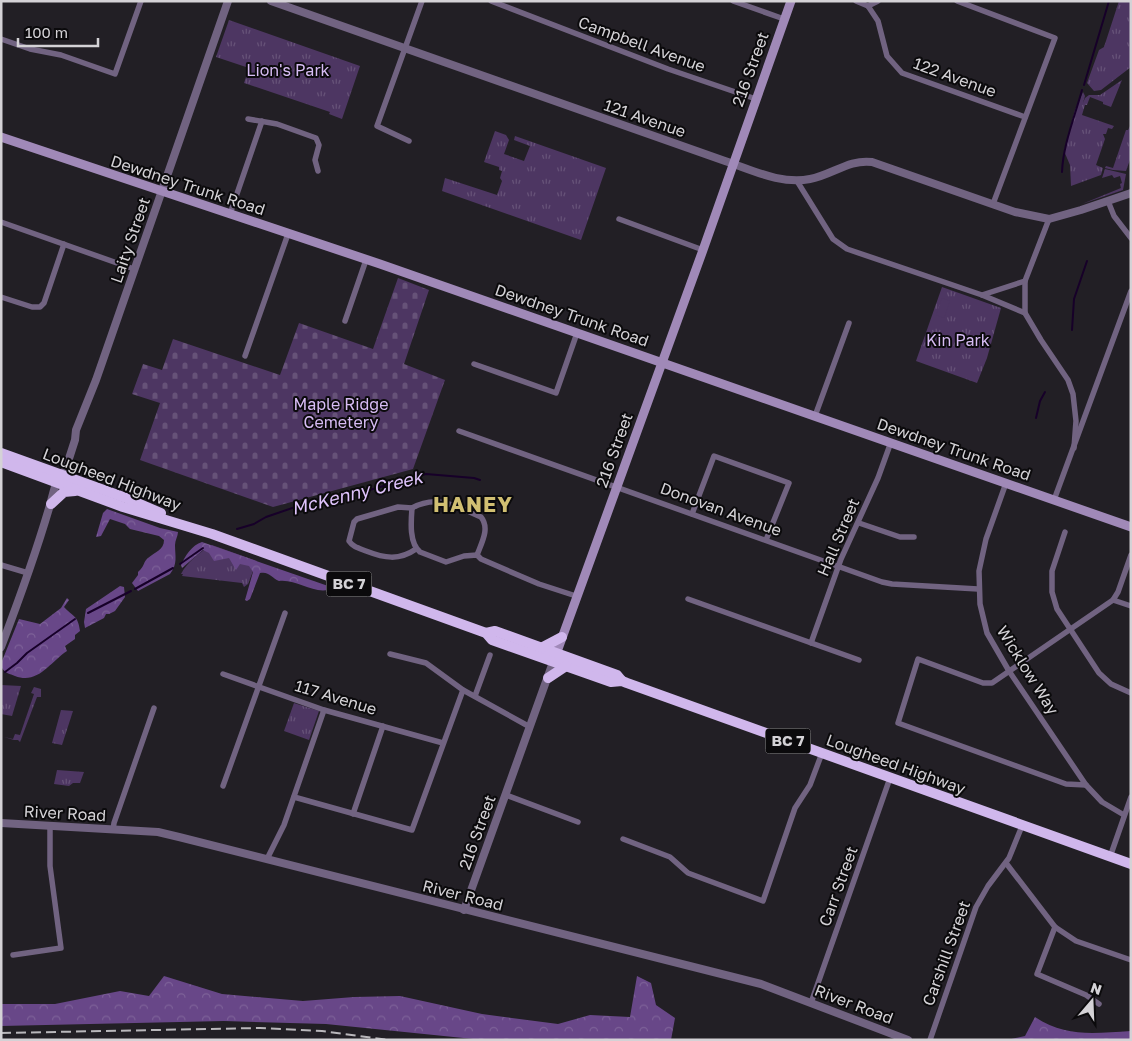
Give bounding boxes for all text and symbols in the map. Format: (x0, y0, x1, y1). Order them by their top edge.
street label: Campbell Avenue (576, 12, 708, 76)
scale bar (18, 15, 98, 47)
text: 100 m (25, 23, 68, 41)
street label: 216 Street (727, 29, 773, 109)
street label: 122 Avenue (911, 53, 999, 101)
park label: Lion's Park (246, 60, 330, 80)
street label: 121 Avenue (601, 95, 689, 141)
street label: Dewdney Trunk Road (108, 151, 268, 219)
street label: Laity Street (106, 194, 154, 286)
street label: Dewdney Trunk Road (493, 279, 651, 351)
park label: Kin Park (926, 330, 990, 350)
park label: Maple Ridge Cemetery (293, 394, 389, 432)
street label: 216 Street (591, 410, 637, 490)
street label: Dewdney Trunk Road (875, 413, 1033, 485)
street label: Lougheed Highway (40, 443, 184, 515)
water label: McKenny Creek (289, 465, 426, 519)
street label: Donovan Avenue (658, 478, 784, 540)
district label: HANEY (433, 491, 513, 517)
street label: Hall Street (813, 495, 863, 579)
road number: BC 7 (326, 572, 372, 596)
street label: Wicklow Way (993, 622, 1063, 718)
street label: 117 Avenue (293, 675, 379, 719)
road number: BC 7 (766, 728, 810, 754)
street label: Lougheed Highway (824, 730, 968, 798)
street label: 216 Street (454, 792, 500, 872)
street label: River Road (23, 801, 107, 825)
street label: Carr Street (814, 843, 862, 929)
street label: River Road (421, 875, 505, 915)
street label: Carshill Street (918, 898, 974, 1008)
north arrow (1067, 976, 1117, 1026)
text: N (1089, 978, 1104, 998)
street label: River Road (812, 980, 896, 1028)

